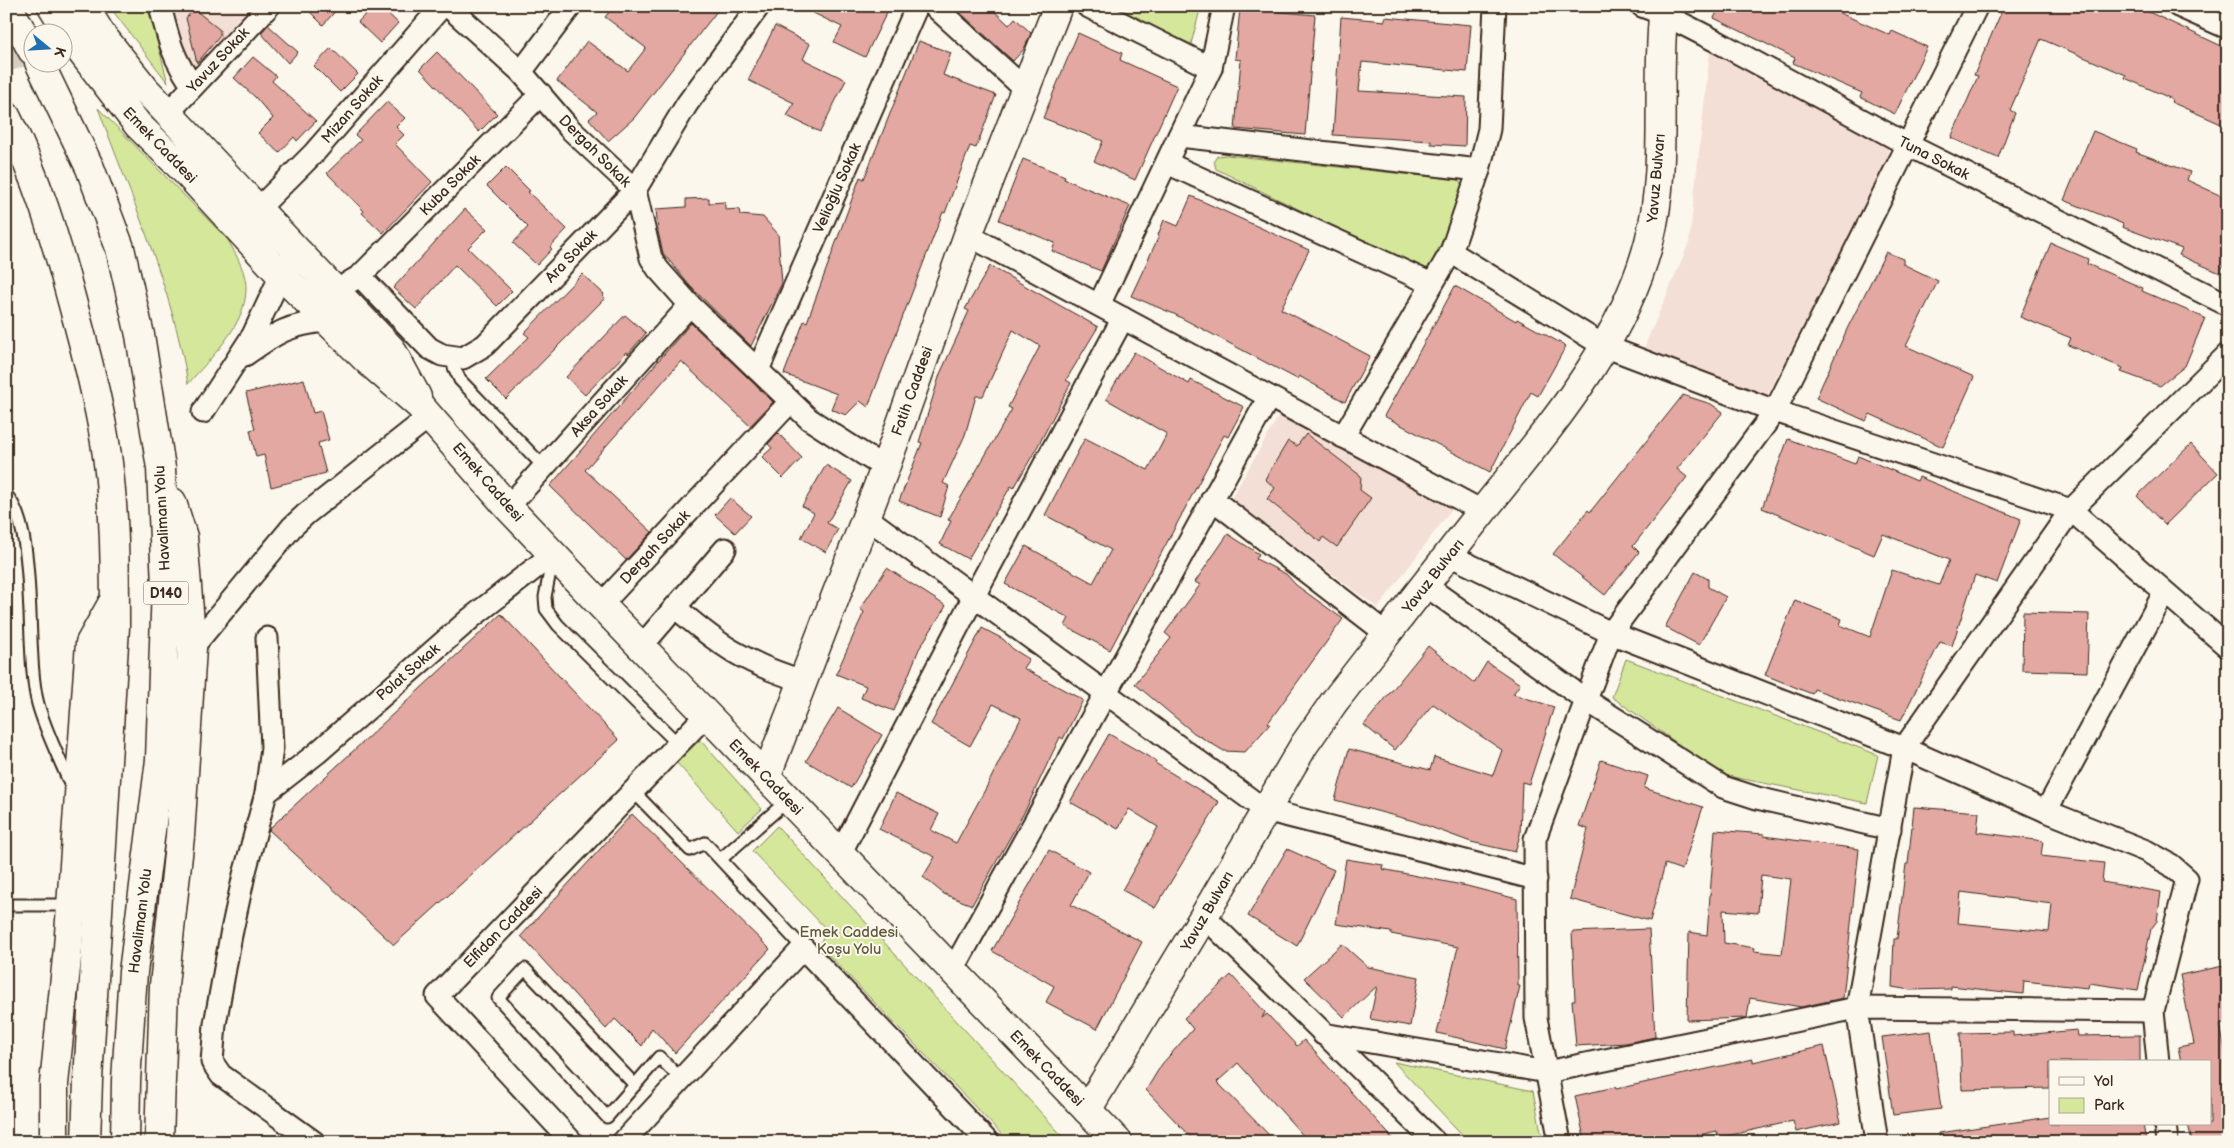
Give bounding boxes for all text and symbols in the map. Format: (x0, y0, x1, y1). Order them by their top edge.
north arrow (22, 22, 72, 72)
street label: Yavuz Sokak (182, 23, 254, 98)
text: K (50, 45, 69, 59)
street label: Mizan Sokak (317, 71, 388, 148)
street label: Emek Caddesi (119, 103, 201, 187)
street label: Dergah Sokak (555, 111, 635, 192)
street label: Tuna Sokak (1895, 132, 1973, 185)
street label: Yavuz Bulvarı (1643, 133, 1670, 224)
street label: Velioğlu Sokak (809, 139, 866, 236)
street label: Kuba Sokak (416, 150, 485, 220)
street label: Ara Sokak (541, 225, 602, 287)
street label: Fatih Caddesi (888, 344, 937, 438)
street label: Aksa Sokak (567, 371, 633, 441)
street label: Emek Caddesi (448, 439, 527, 526)
street label: Havalimanı Yolu (150, 465, 175, 571)
street label: Dergah Sokak (616, 506, 695, 588)
street label: Yavuz Bulvarı (1398, 535, 1468, 618)
road number: D140 (144, 582, 188, 604)
street label: Polat Sokak (373, 639, 444, 705)
street label: Emek Caddesi (725, 735, 807, 819)
street label: Havalimanı Yolu (125, 868, 156, 975)
street label: Yavuz Bulvarı (1176, 868, 1238, 956)
street label: Elfidan Caddesi (460, 883, 547, 972)
park label: Emek Caddesi Koşu Yolu (800, 923, 898, 959)
street label: Emek Caddesi (1006, 1026, 1088, 1110)
legend (2049, 1060, 2212, 1126)
text: Yol (2093, 1072, 2113, 1091)
text: Park (2094, 1096, 2125, 1115)

